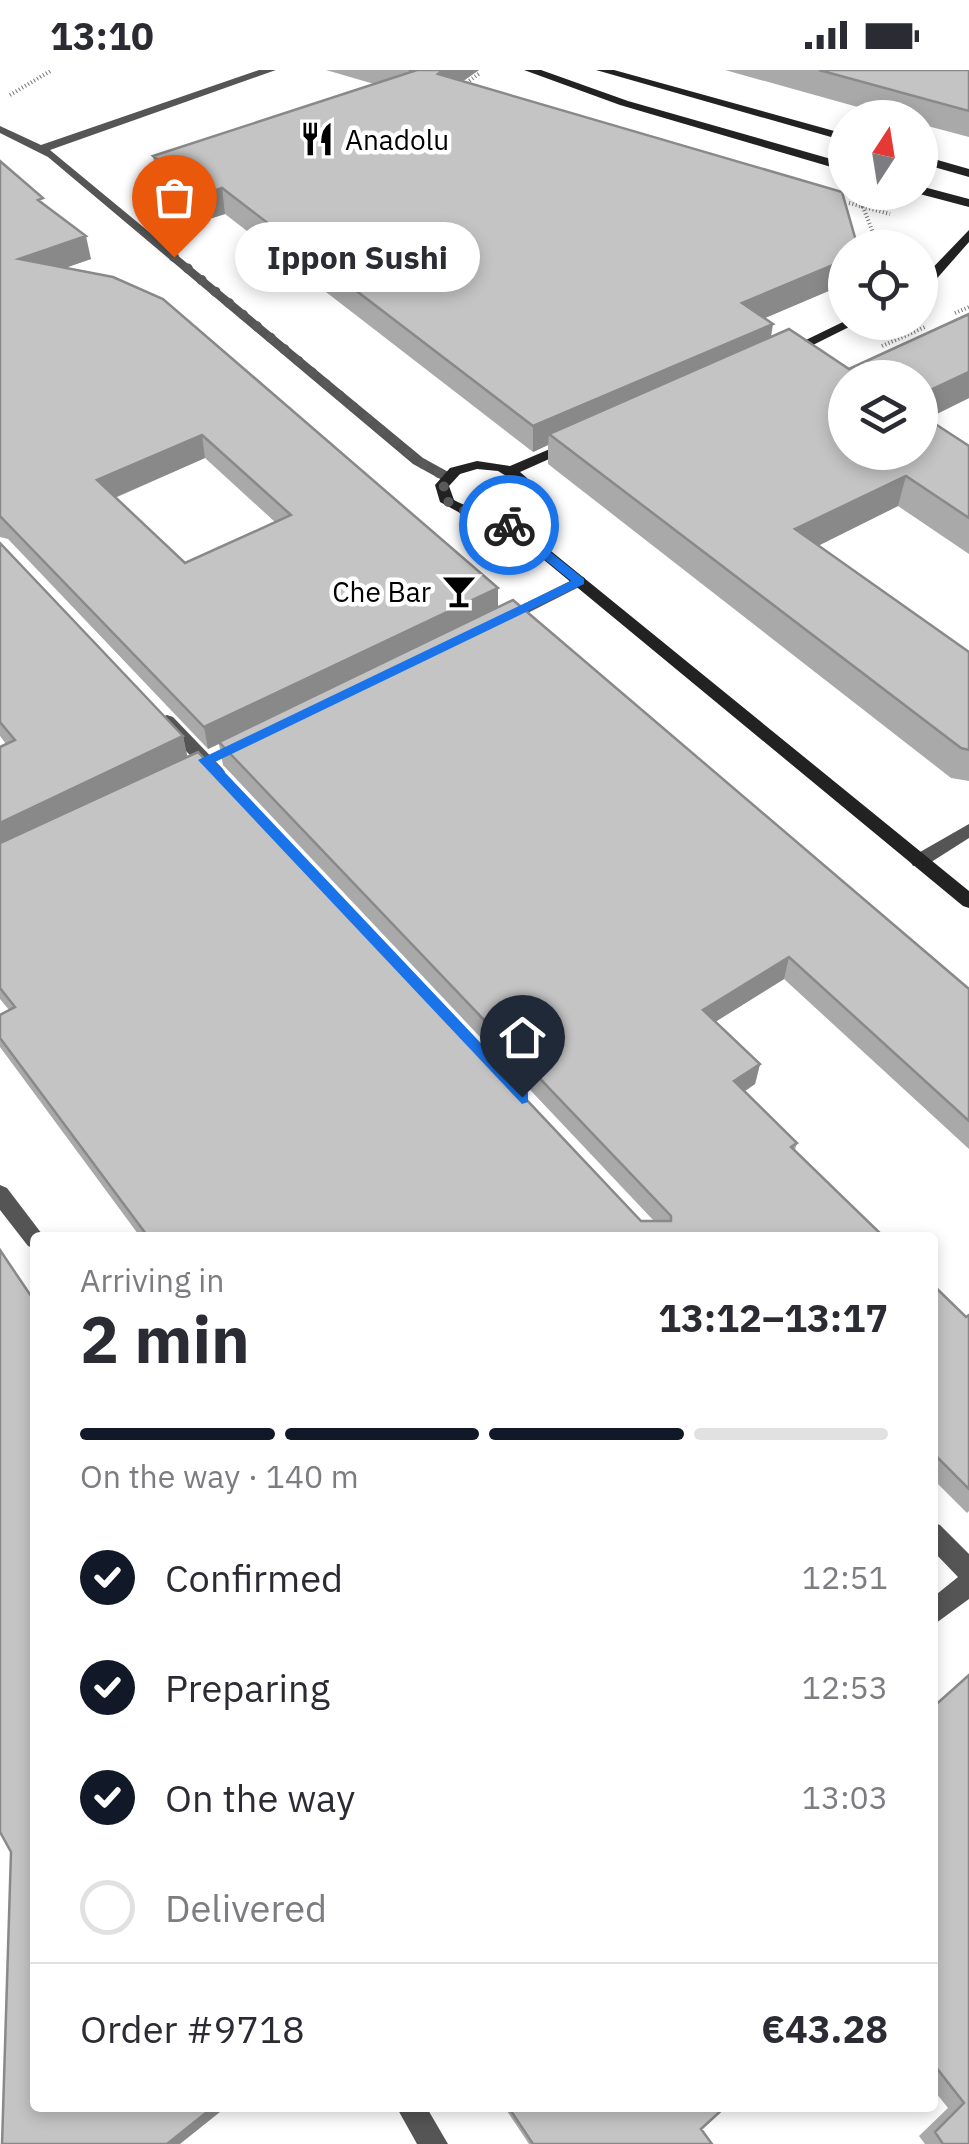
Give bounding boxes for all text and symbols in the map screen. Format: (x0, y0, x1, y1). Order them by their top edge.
text: 13:10 (50, 11, 154, 60)
north arrow (828, 100, 938, 210)
map controls (828, 100, 938, 470)
restaurant icon: Anadolu (298, 120, 336, 158)
place label: Anadolu (345, 121, 449, 158)
pin (132, 155, 217, 258)
icon: bag (147, 170, 202, 225)
callout: Ippon Sushi (234, 222, 479, 292)
button: locate (828, 230, 938, 340)
text: Ippon Sushi (267, 236, 448, 278)
button: layers (828, 360, 938, 470)
courier (459, 475, 559, 575)
icon: bike (482, 498, 537, 553)
bar icon: Che Bar (440, 572, 478, 610)
place label: Che Bar (332, 573, 431, 610)
pin (480, 995, 565, 1098)
icon: home (495, 1010, 550, 1065)
text: Arriving in (80, 1259, 225, 1301)
text: 13:12–13:17 (658, 1293, 888, 1342)
text: 2 min (80, 1296, 250, 1381)
text: On the way · 140 m (80, 1455, 359, 1497)
icon: check (80, 1550, 135, 1605)
text: Confirmed (165, 1553, 343, 1602)
text: 12:51 (802, 1556, 888, 1598)
icon: check (80, 1660, 135, 1715)
text: Preparing (165, 1663, 330, 1712)
text: 12:53 (802, 1666, 888, 1708)
icon: check (80, 1770, 135, 1825)
text: On the way (165, 1773, 355, 1822)
text: 13:03 (802, 1776, 888, 1818)
text: Delivered (165, 1883, 327, 1932)
text: Order #9718 (80, 2004, 305, 2053)
text: €43.28 (761, 2004, 888, 2053)

